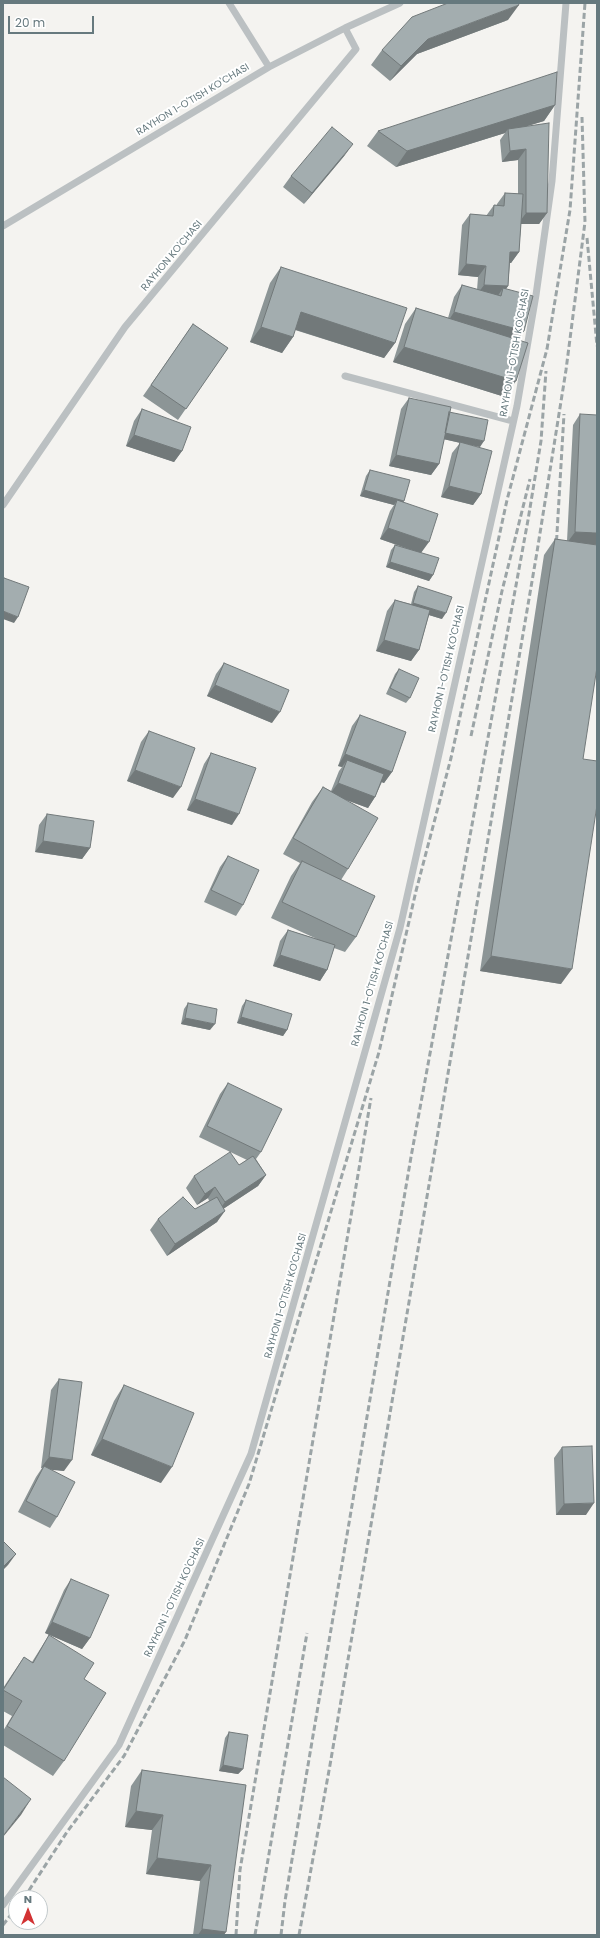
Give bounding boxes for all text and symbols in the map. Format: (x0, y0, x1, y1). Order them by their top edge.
scale bar (10, 8, 96, 34)
text: 20 m (15, 14, 45, 31)
street label: RAYHON 1-O'TISH KO'CHASI (134, 61, 252, 139)
street label: RAYHON KO'CHASI (139, 218, 205, 294)
street label: RAYHON 1-O'TISH KO'CHASI (498, 288, 532, 418)
street label: RAYHON 1-O'TISH KO'CHASI (427, 604, 467, 734)
street label: RAYHON 1-O'TISH KO'CHASI (349, 920, 397, 1048)
street label: RAYHON 1-O'TISH KO'CHASI (262, 1232, 310, 1360)
street label: RAYHON 1-O'TISH KO'CHASI (142, 1537, 208, 1659)
north arrow (8, 1890, 48, 1930)
text: N (24, 1891, 32, 1907)

